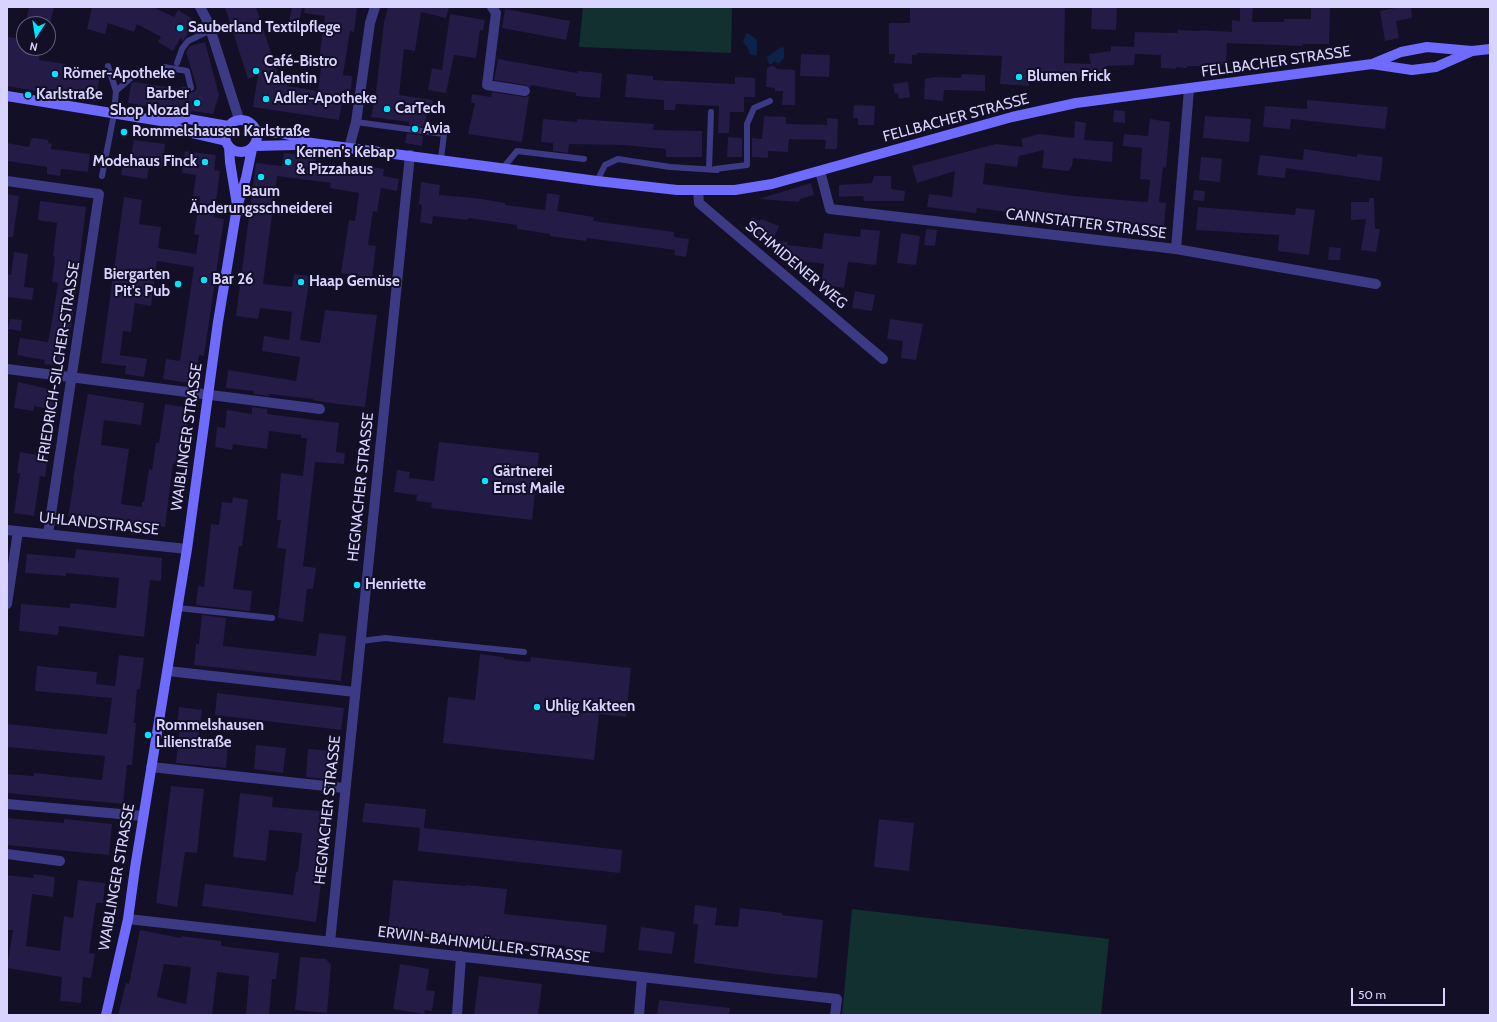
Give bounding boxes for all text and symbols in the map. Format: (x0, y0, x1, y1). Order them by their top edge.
north arrow (16, 16, 56, 56)
place label: Sauberland Textilpflege (188, 19, 341, 37)
marker: Sauberland Textilpflege (175, 23, 185, 33)
text: N (28, 39, 39, 54)
street label: FELLBACHER STRASSE (1200, 43, 1352, 81)
place label: Café-Bistro Valentin (264, 53, 337, 88)
place label: Römer-Apotheke (63, 65, 175, 83)
marker: Café-Bistro Valentin (251, 66, 261, 76)
place label: Blumen Frick (1027, 68, 1111, 86)
marker: Römer-Apotheke (50, 69, 60, 79)
marker: Blumen Frick (1014, 72, 1024, 82)
place label: Barber Shop Nozad (110, 85, 189, 120)
place label: Karlstraße (36, 86, 103, 104)
marker: Karlstraße (23, 90, 33, 100)
place label: Adler-Apotheke (274, 90, 377, 108)
street label: FELLBACHER STRASSE (881, 90, 1031, 146)
marker: Adler-Apotheke (261, 94, 271, 104)
marker: Barber Shop Nozad (192, 98, 202, 108)
place label: CarTech (395, 100, 445, 118)
marker: CarTech (382, 104, 392, 114)
place label: Avia (423, 120, 450, 138)
place label: Rommelshausen Karlstraße (132, 123, 310, 141)
marker: Avia (410, 124, 420, 134)
marker: Rommelshausen Karlstraße (119, 127, 129, 137)
place label: Kernen's Kebap & Pizzahaus (296, 144, 395, 179)
place label: Modehaus Finck (92, 153, 197, 171)
marker: Modehaus Finck (200, 157, 210, 167)
marker: Kernen's Kebap & Pizzahaus (283, 157, 293, 167)
marker: Baum Änderungsschneiderei (256, 172, 266, 182)
place label: Baum Änderungsschneiderei (190, 183, 332, 218)
street label: CANNSTATTER STRASSE (1005, 205, 1167, 243)
street label: SCHMIDENER WEG (741, 217, 851, 313)
street label: FRIEDRICH-SILCHER-STRASSE (34, 260, 84, 464)
place label: Biergarten Pit's Pub (103, 266, 170, 301)
place label: Bar 26 (212, 271, 254, 289)
place label: Haap Gemüse (309, 273, 400, 291)
marker: Bar 26 (199, 275, 209, 285)
marker: Haap Gemüse (296, 277, 306, 287)
marker: Biergarten Pit's Pub (173, 279, 183, 289)
street label: WAIBLINGER STRASSE (168, 362, 206, 512)
street label: HEGNACHER STRASSE (344, 412, 378, 562)
place label: Gärtnerei Ernst Maile (493, 463, 565, 498)
marker: Gärtnerei Ernst Maile (480, 476, 490, 486)
street label: UHLANDSTRASSE (38, 509, 160, 539)
place label: Henriette (365, 576, 426, 594)
marker: Henriette (352, 580, 362, 590)
place label: Uhlig Kakteen (545, 698, 635, 716)
marker: Uhlig Kakteen (532, 702, 542, 712)
place label: Rommelshausen Lilienstraße (156, 717, 264, 752)
marker: Rommelshausen Lilienstraße (143, 730, 153, 740)
street label: HEGNACHER STRASSE (311, 735, 345, 885)
street label: WAIBLINGER STRASSE (95, 802, 139, 952)
street label: ERWIN-BAHNMÜLLER-STRASSE (377, 923, 591, 967)
scale bar (1353, 980, 1447, 1006)
text: 50 m (1358, 987, 1386, 1002)

